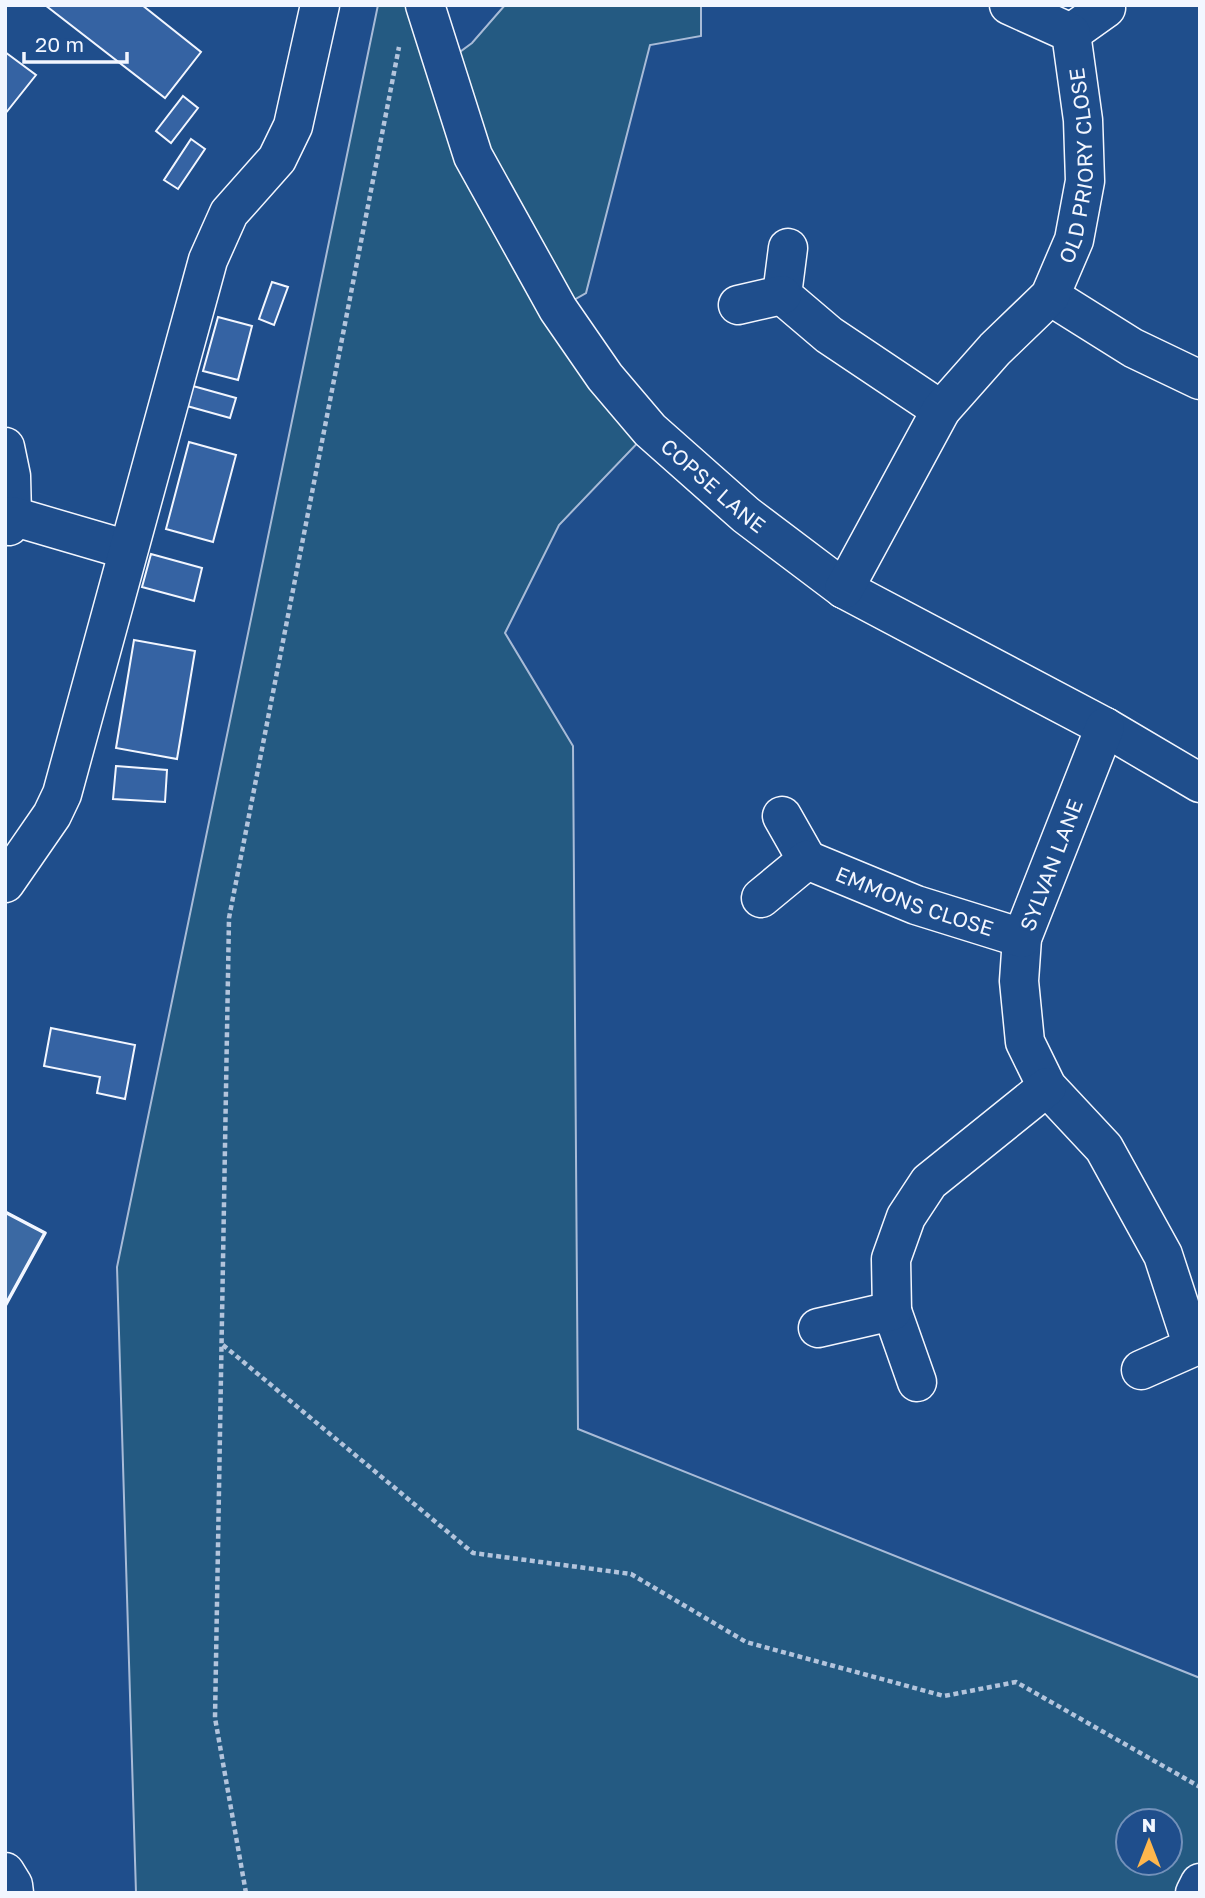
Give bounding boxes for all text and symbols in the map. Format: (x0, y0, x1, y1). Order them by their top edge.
scale bar (24, 21, 128, 65)
text: 20 m (35, 31, 84, 57)
street label: OLD PRIORY CLOSE (1053, 66, 1098, 267)
street label: COPSE LANE (656, 433, 771, 538)
street label: SYLVAN LANE (1014, 795, 1088, 935)
street label: EMMONS CLOSE (832, 860, 997, 941)
north arrow (1114, 1807, 1184, 1877)
text: N (1142, 1813, 1156, 1836)

